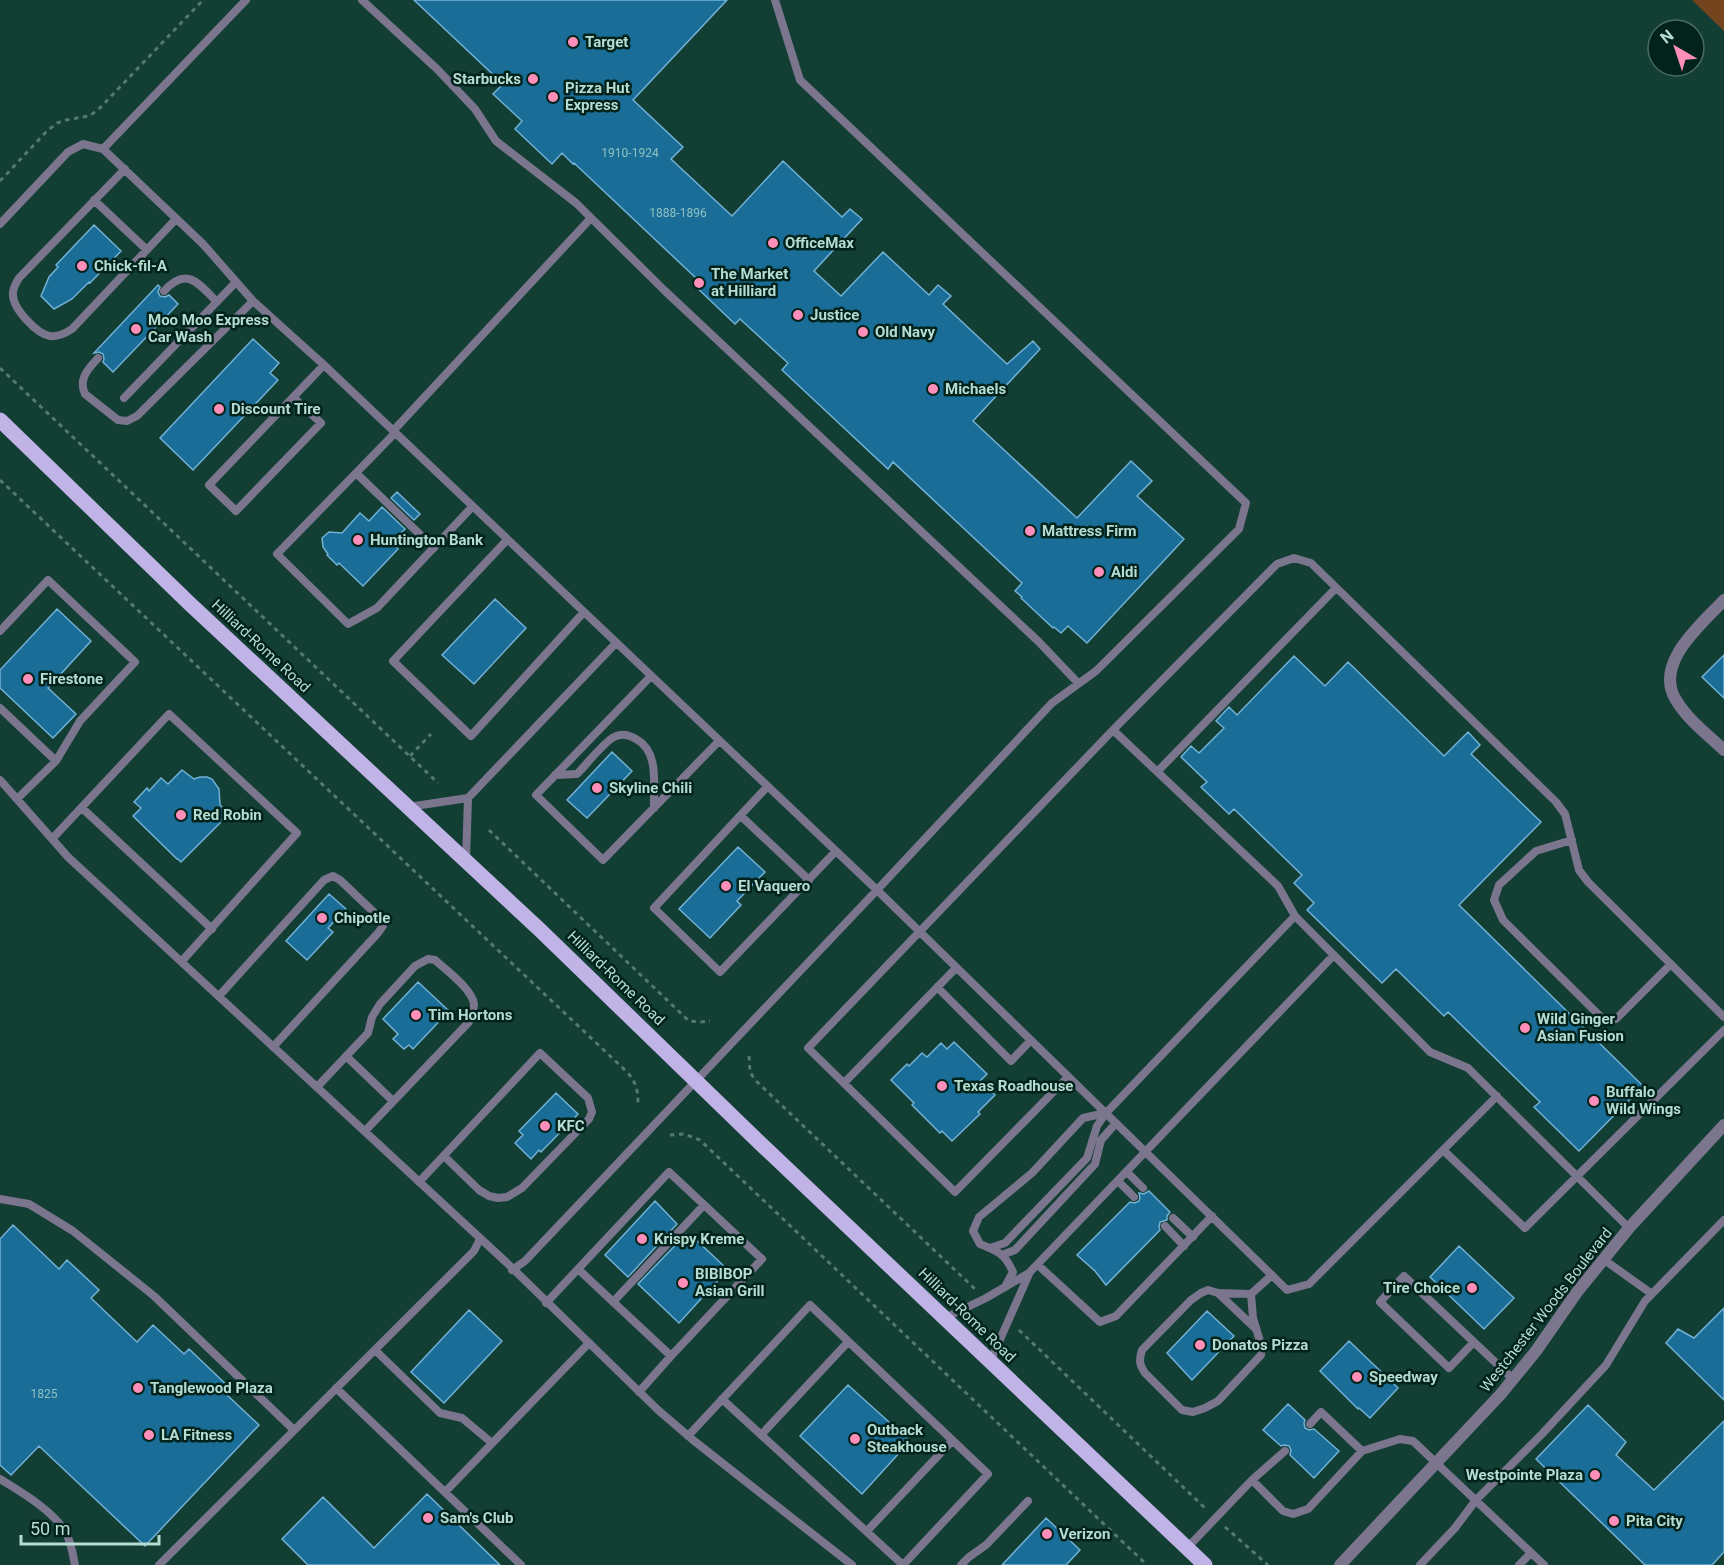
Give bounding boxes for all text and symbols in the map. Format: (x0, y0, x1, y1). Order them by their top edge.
north arrow (1646, 18, 1706, 78)
text: N (1657, 26, 1677, 48)
place label: Target (585, 33, 628, 51)
marker: Target (566, 35, 580, 49)
place label: Starbucks (453, 70, 521, 88)
marker: Starbucks (526, 72, 540, 86)
place label: Pizza Hut Express (565, 79, 630, 114)
marker: Pizza Hut Express (546, 90, 560, 104)
house number: 1910-1924 (601, 146, 659, 160)
house number: 1888-1896 (649, 206, 707, 220)
place label: OfficeMax (785, 234, 854, 252)
marker: OfficeMax (766, 236, 780, 250)
place label: Chick-fil-A (94, 257, 168, 275)
marker: Chick-fil-A (75, 259, 89, 273)
place label: The Market at Hilliard (711, 265, 788, 300)
marker: The Market at Hilliard (692, 276, 706, 290)
place label: Justice (810, 306, 859, 324)
marker: Justice (791, 308, 805, 322)
place label: Moo Moo Express Car Wash (148, 311, 269, 346)
marker: Moo Moo Express Car Wash (129, 322, 143, 336)
place label: Old Navy (875, 323, 936, 341)
marker: Old Navy (856, 325, 870, 339)
place label: Michaels (945, 380, 1006, 398)
marker: Michaels (926, 382, 940, 396)
place label: Discount Tire (231, 400, 321, 418)
marker: Discount Tire (212, 402, 226, 416)
place label: Mattress Firm (1042, 522, 1137, 540)
marker: Mattress Firm (1023, 524, 1037, 538)
place label: Huntington Bank (370, 531, 484, 549)
marker: Huntington Bank (351, 533, 365, 547)
place label: Aldi (1111, 563, 1137, 581)
marker: Aldi (1092, 565, 1106, 579)
street label: Hilliard-Rome Road (208, 596, 314, 696)
place label: Firestone (40, 670, 103, 688)
marker: Firestone (21, 672, 35, 686)
place label: Skyline Chili (609, 779, 692, 797)
marker: Skyline Chili (590, 781, 604, 795)
place label: Red Robin (193, 806, 262, 824)
marker: Red Robin (174, 808, 188, 822)
place label: El Vaquero (738, 877, 810, 895)
marker: El Vaquero (719, 879, 733, 893)
place label: Chipotle (334, 909, 390, 927)
marker: Chipotle (315, 911, 329, 925)
street label: Hilliard-Rome Road (564, 927, 668, 1029)
place label: Tim Hortons (428, 1006, 513, 1024)
marker: Tim Hortons (409, 1008, 423, 1022)
place label: Wild Ginger Asian Fusion (1537, 1010, 1624, 1045)
marker: Wild Ginger Asian Fusion (1518, 1021, 1532, 1035)
place label: Texas Roadhouse (954, 1077, 1073, 1095)
marker: Texas Roadhouse (935, 1079, 949, 1093)
place label: Buffalo Wild Wings (1606, 1083, 1681, 1118)
marker: Buffalo Wild Wings (1587, 1094, 1601, 1108)
place label: KFC (557, 1117, 585, 1135)
marker: KFC (538, 1119, 552, 1133)
street label: Westchester Woods Boulevard (1476, 1224, 1616, 1396)
place label: Krispy Kreme (654, 1230, 744, 1248)
marker: Krispy Kreme (635, 1232, 649, 1246)
street label: Hilliard-Rome Road (915, 1264, 1019, 1366)
place label: BIBIBOP Asian Grill (695, 1265, 765, 1300)
marker: BIBIBOP Asian Grill (676, 1276, 690, 1290)
place label: Tire Choice (1383, 1279, 1460, 1297)
marker: Tire Choice (1465, 1281, 1479, 1295)
place label: Donatos Pizza (1212, 1336, 1308, 1354)
marker: Donatos Pizza (1193, 1338, 1207, 1352)
place label: Speedway (1369, 1368, 1438, 1386)
marker: Speedway (1350, 1370, 1364, 1384)
place label: Tanglewood Plaza (150, 1379, 273, 1397)
marker: Tanglewood Plaza (131, 1381, 145, 1395)
house number: 1825 (31, 1387, 58, 1401)
place label: Outback Steakhouse (867, 1421, 947, 1456)
place label: LA Fitness (161, 1426, 233, 1444)
marker: LA Fitness (142, 1428, 156, 1442)
marker: Outback Steakhouse (848, 1432, 862, 1446)
place label: Westpointe Plaza (1466, 1466, 1583, 1484)
marker: Westpointe Plaza (1588, 1468, 1602, 1482)
scale bar (21, 1508, 159, 1546)
place label: Sam's Club (440, 1509, 513, 1527)
marker: Sam's Club (421, 1511, 435, 1525)
place label: Pita City (1626, 1512, 1683, 1530)
marker: Pita City (1607, 1514, 1621, 1528)
text: 50 m (30, 1518, 70, 1539)
place label: Verizon (1059, 1525, 1110, 1543)
marker: Verizon (1040, 1527, 1054, 1541)

